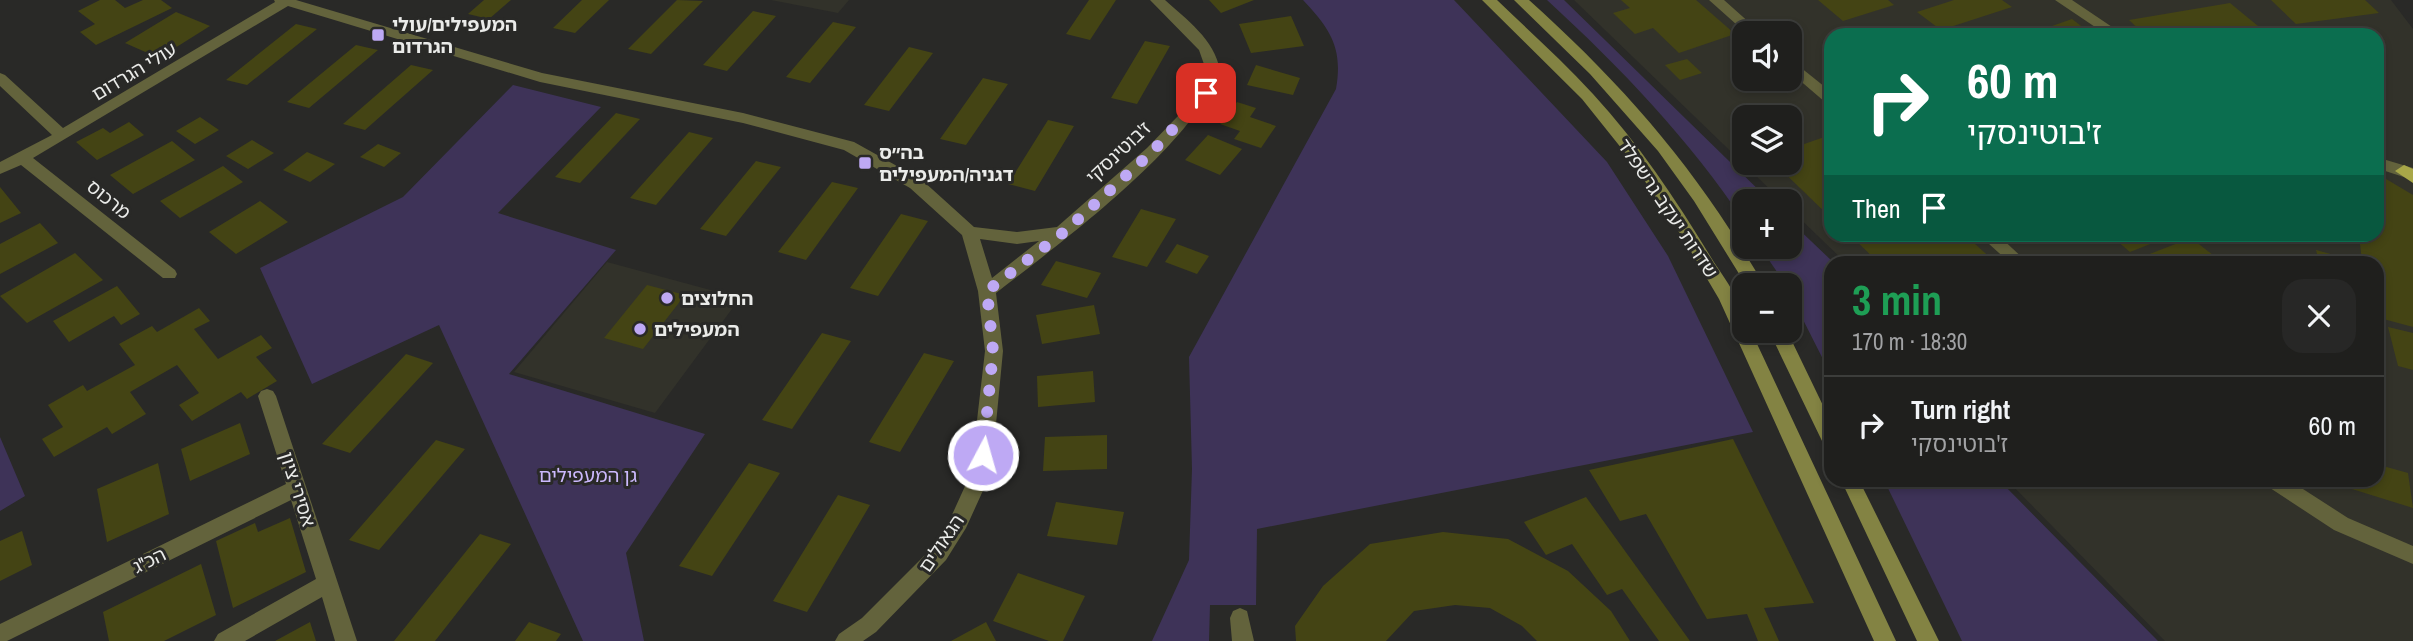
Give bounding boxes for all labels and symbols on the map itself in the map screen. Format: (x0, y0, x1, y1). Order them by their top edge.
place label: המעפילים/עולי הגרדום (392, 11, 517, 59)
marker: המעפילים/עולי הגרדום (370, 27, 386, 43)
street label: עולי הגרדום (87, 35, 181, 107)
pin (1176, 63, 1236, 123)
street label: ז'בוטינסקי (1080, 115, 1156, 189)
street label: שדרות יעקב גרשפלד (1612, 133, 1724, 283)
place label: בה״ס דגניה/המעפילים (879, 139, 1014, 187)
marker: בה״ס דגניה/המעפילים (857, 155, 873, 171)
street label: מרכוס (82, 173, 136, 225)
place label: החלוצים (681, 285, 754, 311)
marker: החלוצים (659, 290, 675, 306)
place label: המעפילים (654, 316, 740, 342)
marker: המעפילים (632, 321, 648, 337)
position arrow (946, 418, 1020, 492)
street label: אסירי ציון (274, 448, 322, 530)
park label: גן המעפילים (539, 462, 637, 488)
street label: הגאולים (912, 509, 970, 577)
street label: הכ"ג (128, 541, 170, 579)

